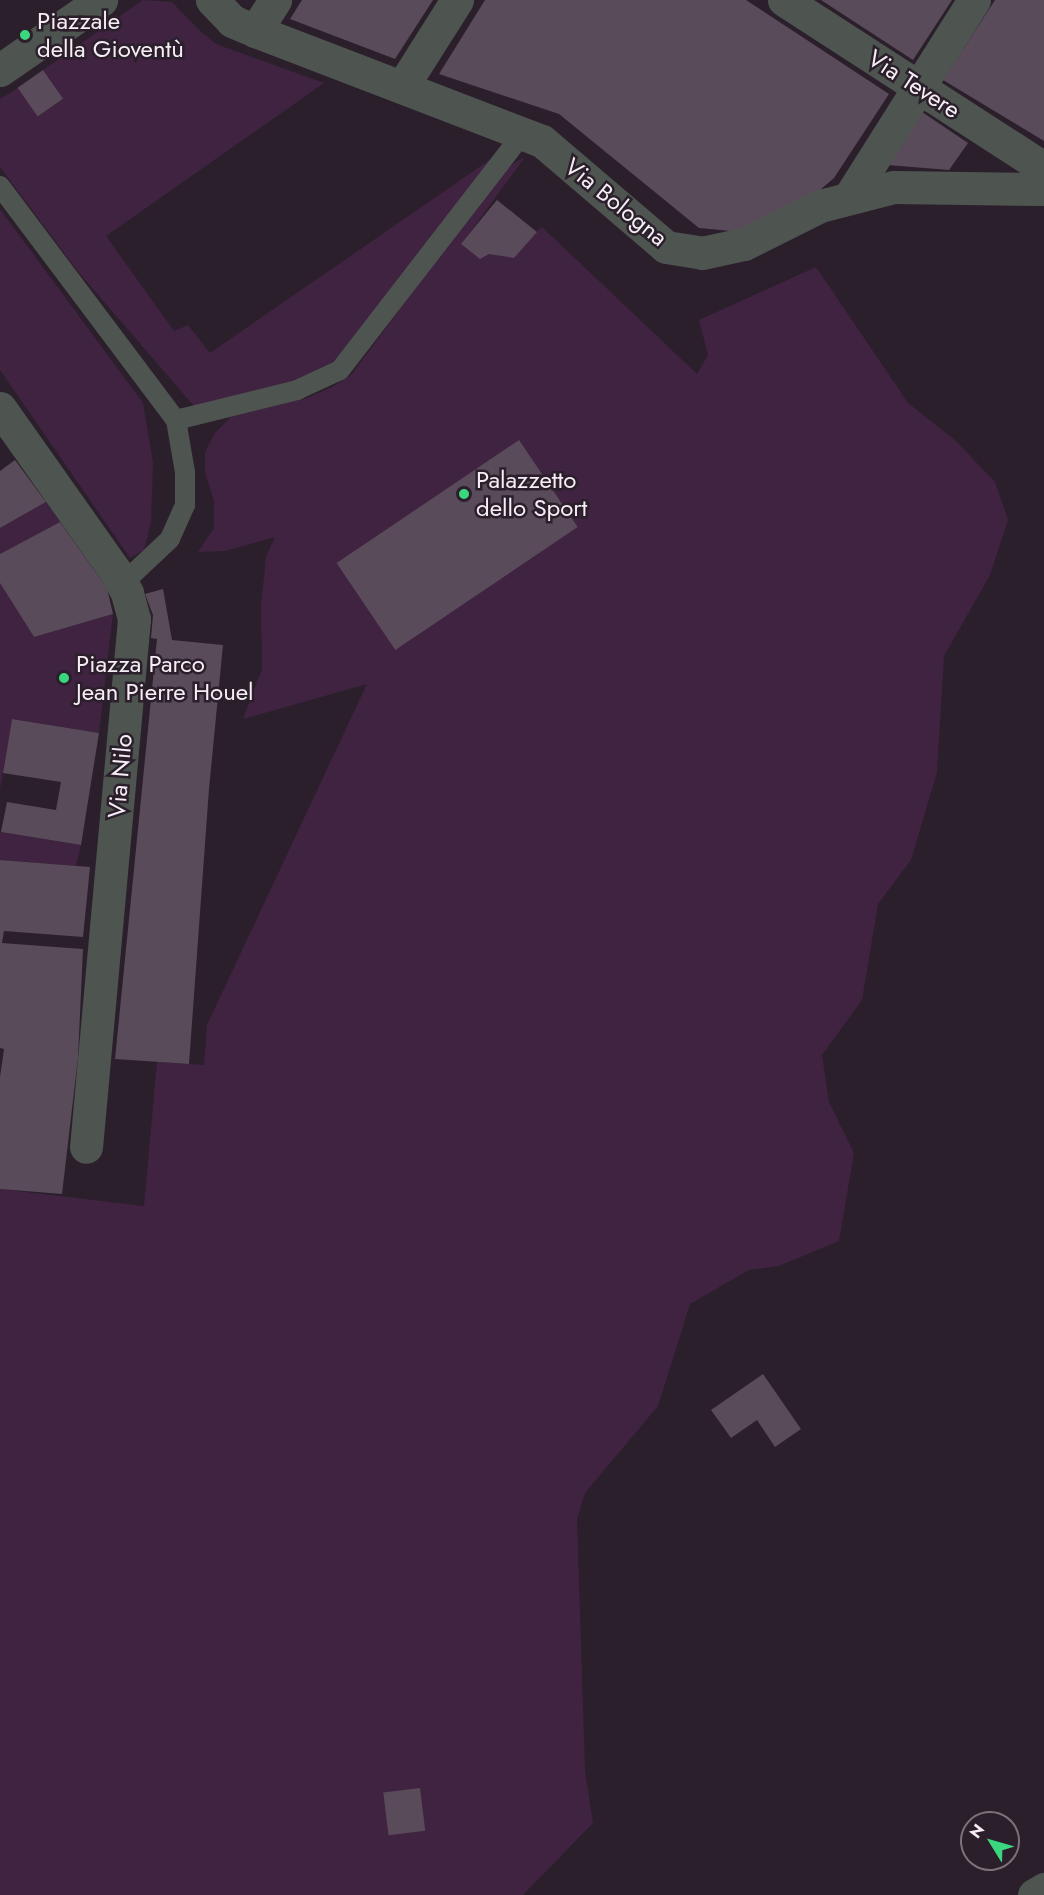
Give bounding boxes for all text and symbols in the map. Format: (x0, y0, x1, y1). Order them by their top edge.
place label: Piazzale della Gioventù (37, 7, 184, 63)
marker: Piazzale della Gioventù (18, 28, 32, 42)
street label: Via Tevere (862, 43, 966, 125)
street label: Via Bologna (559, 152, 673, 252)
place label: Palazzetto dello Sport (476, 466, 587, 522)
marker: Palazzetto dello Sport (457, 487, 471, 501)
place label: Piazza Parco Jean Pierre Houel (76, 650, 254, 706)
marker: Piazza Parco Jean Pierre Houel (57, 671, 71, 685)
street label: Via Nilo (102, 733, 138, 819)
north arrow (960, 1811, 1020, 1871)
text: N (964, 1819, 990, 1843)

